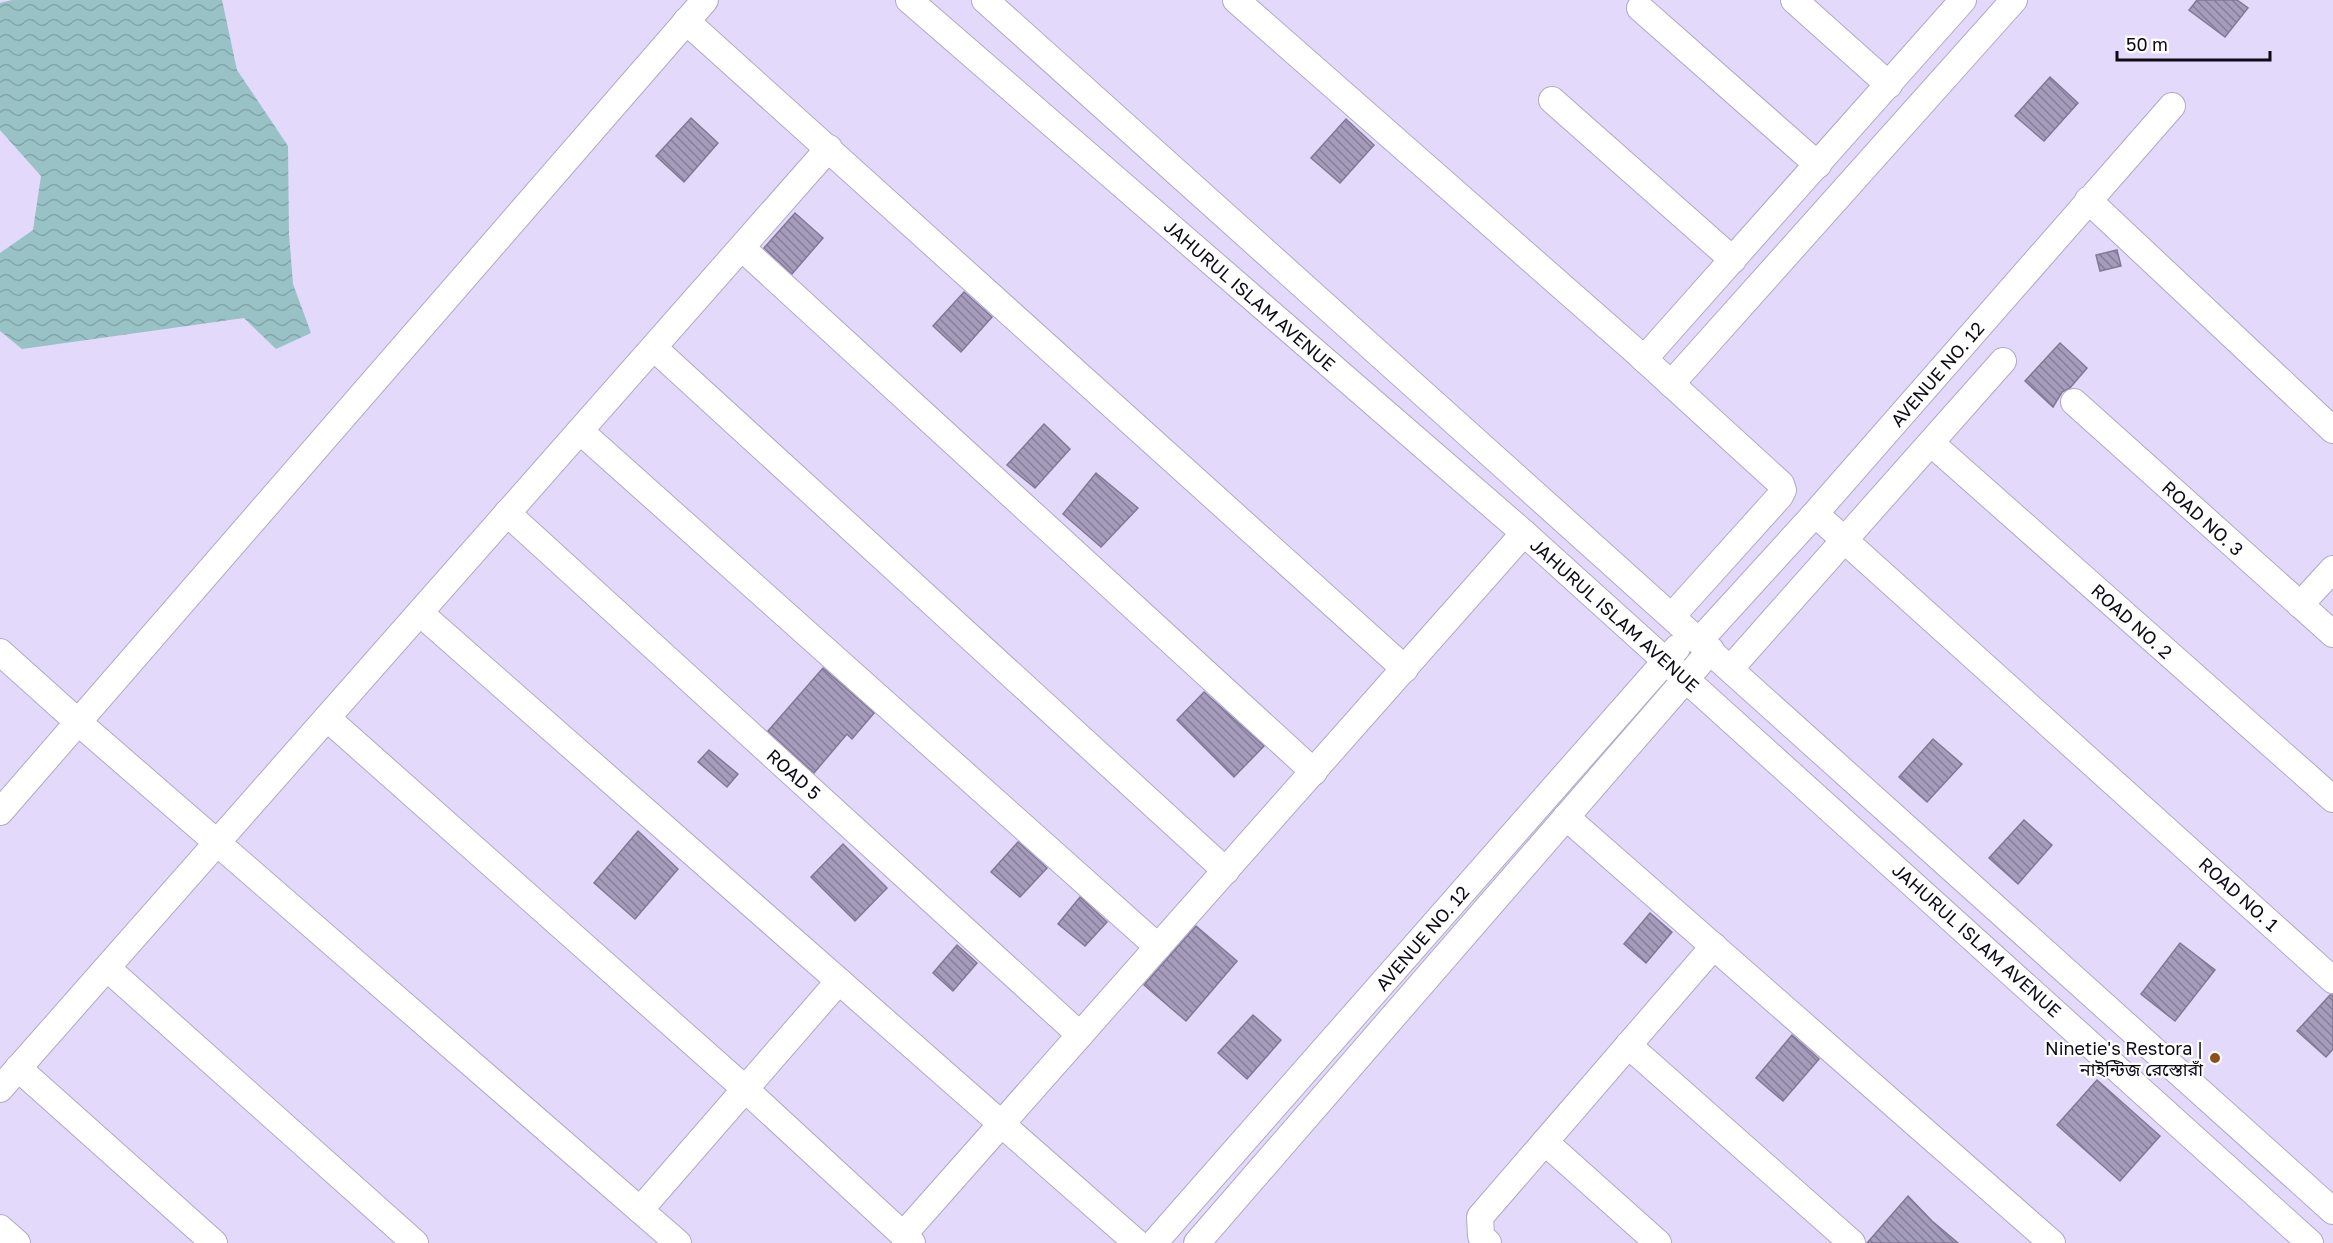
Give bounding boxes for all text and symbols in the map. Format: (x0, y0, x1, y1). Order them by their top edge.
scale bar (2117, 24, 2270, 62)
text: 50 m (2126, 33, 2168, 55)
street label: JAHURUL ISLAM AVENUE (1160, 215, 1340, 375)
street label: AVENUE NO. 12 (1886, 317, 1988, 431)
street label: ROAD NO. 3 (2158, 476, 2248, 560)
street label: JAHURUL ISLAM AVENUE (1526, 533, 1704, 697)
street label: ROAD NO. 2 (2087, 579, 2177, 663)
street label: ROAD 5 (763, 744, 825, 804)
street label: ROAD NO. 1 (2195, 852, 2284, 936)
street label: JAHURUL ISLAM AVENUE (1888, 858, 2066, 1022)
street label: AVENUE NO. 12 (1371, 881, 1473, 995)
place label: Ninetie's Restora | নাইন্টিজ রেস্তোরাঁ (2045, 1037, 2203, 1080)
marker: Ninetie's Restora | নাইন্টিজ রেস্তোরাঁ (2208, 1051, 2222, 1065)

